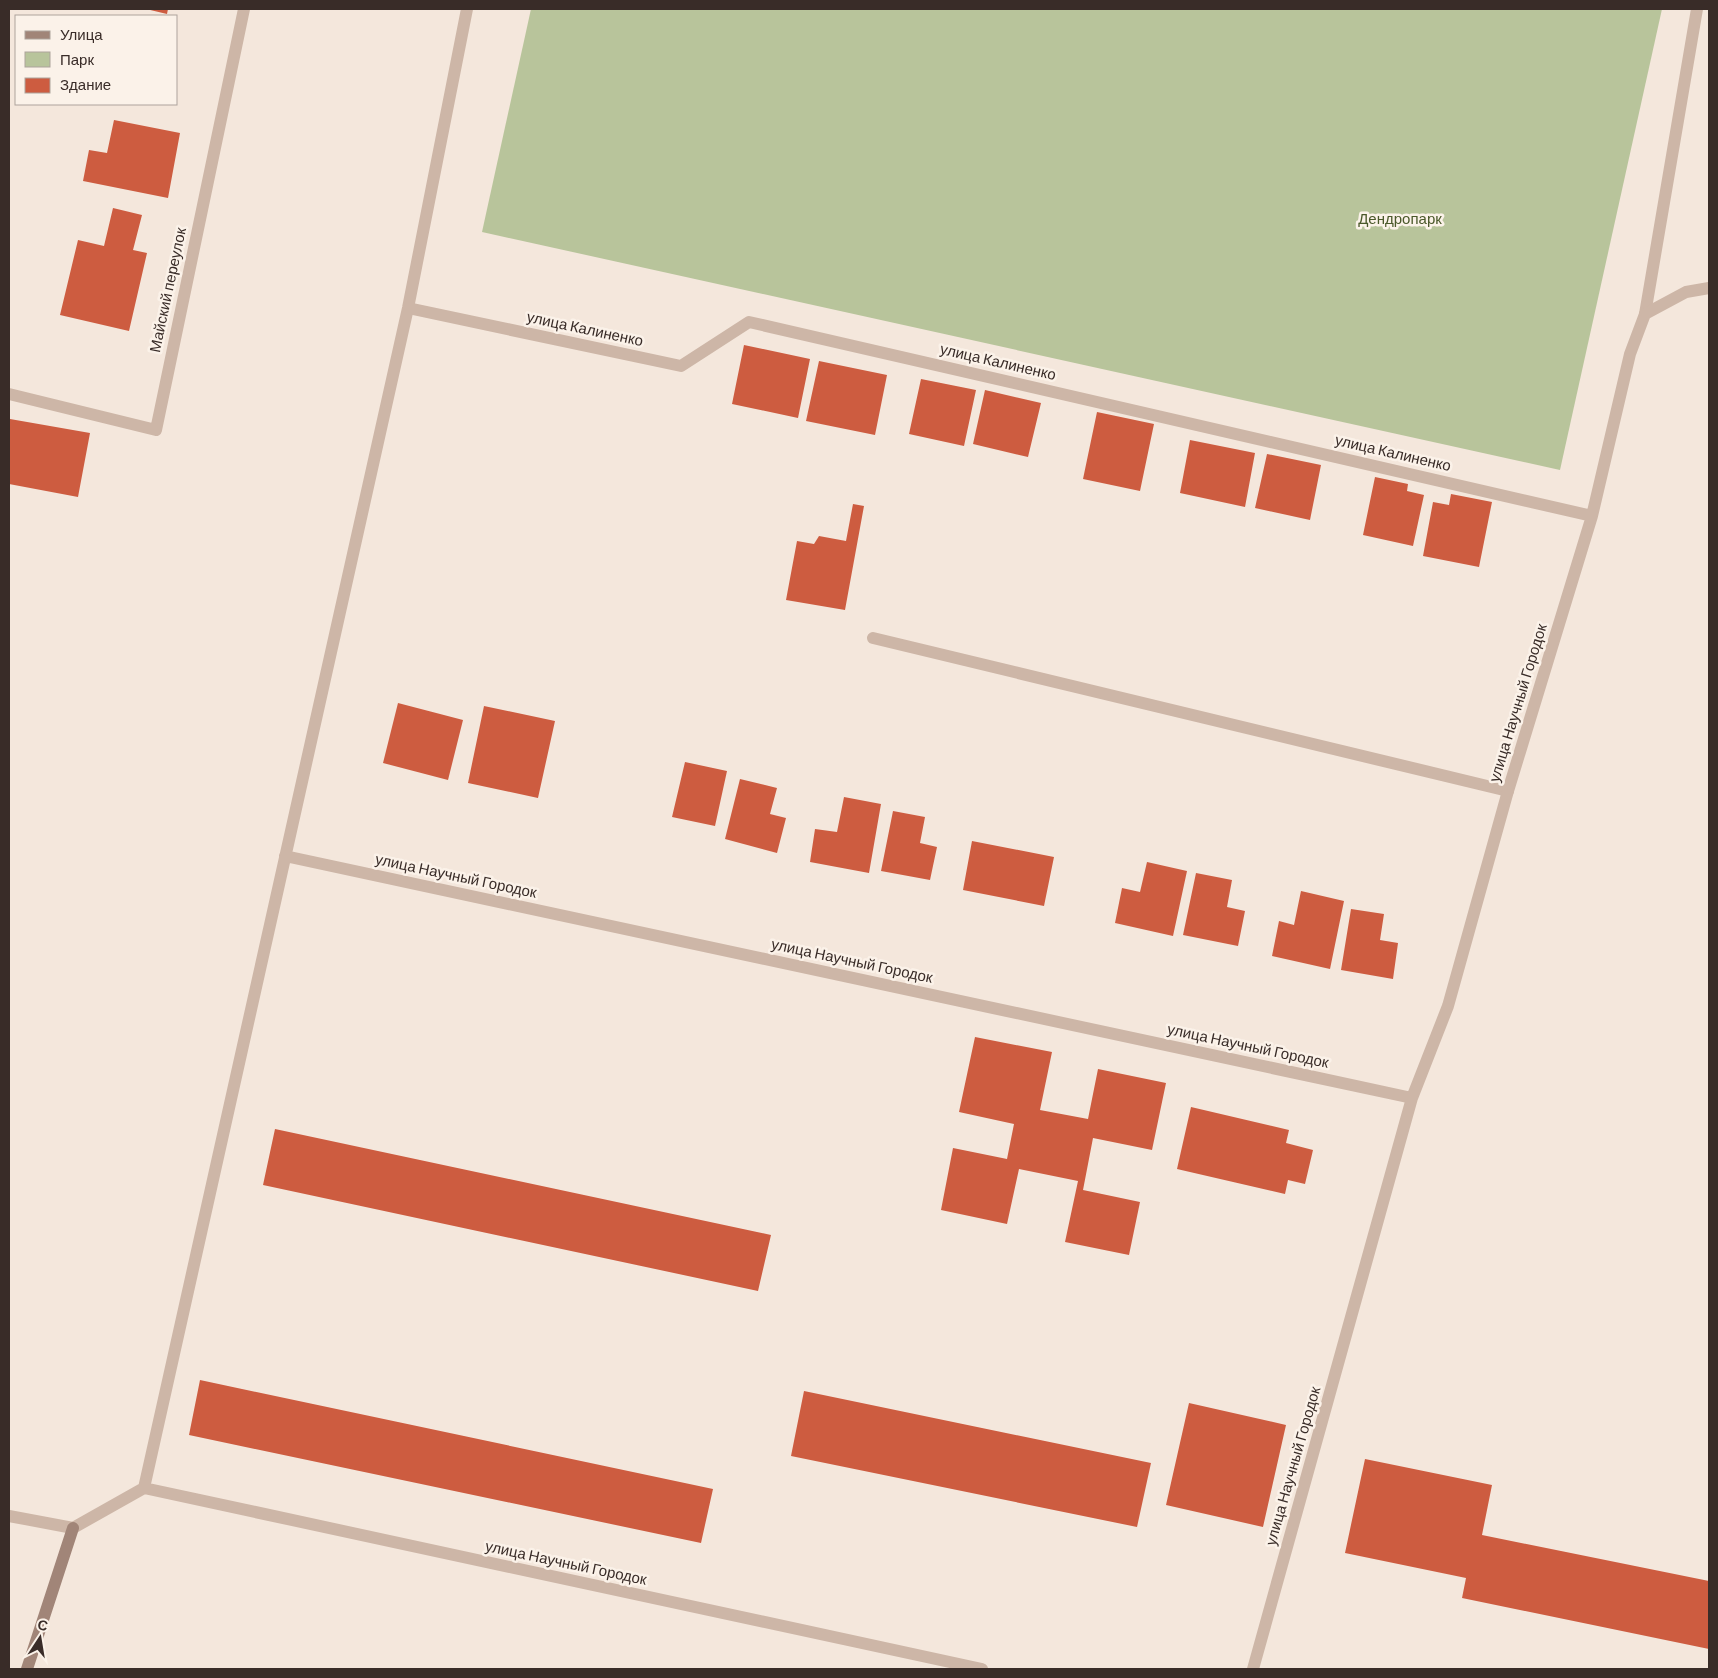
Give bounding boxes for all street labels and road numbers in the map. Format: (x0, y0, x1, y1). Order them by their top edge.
street label: Майский переулок (145, 225, 189, 354)
street label: улица Калиненко (525, 307, 645, 349)
street label: улица Калиненко (938, 339, 1058, 383)
street label: улица Калиненко (1333, 430, 1453, 474)
street label: улица Научный Городок (1484, 621, 1550, 784)
street label: улица Научный Городок (374, 849, 539, 901)
street label: улица Научный Городок (770, 934, 935, 986)
street label: улица Научный Городок (1166, 1019, 1331, 1071)
street label: улица Научный Городок (1261, 1384, 1323, 1547)
street label: улица Научный Городок (484, 1536, 649, 1588)

